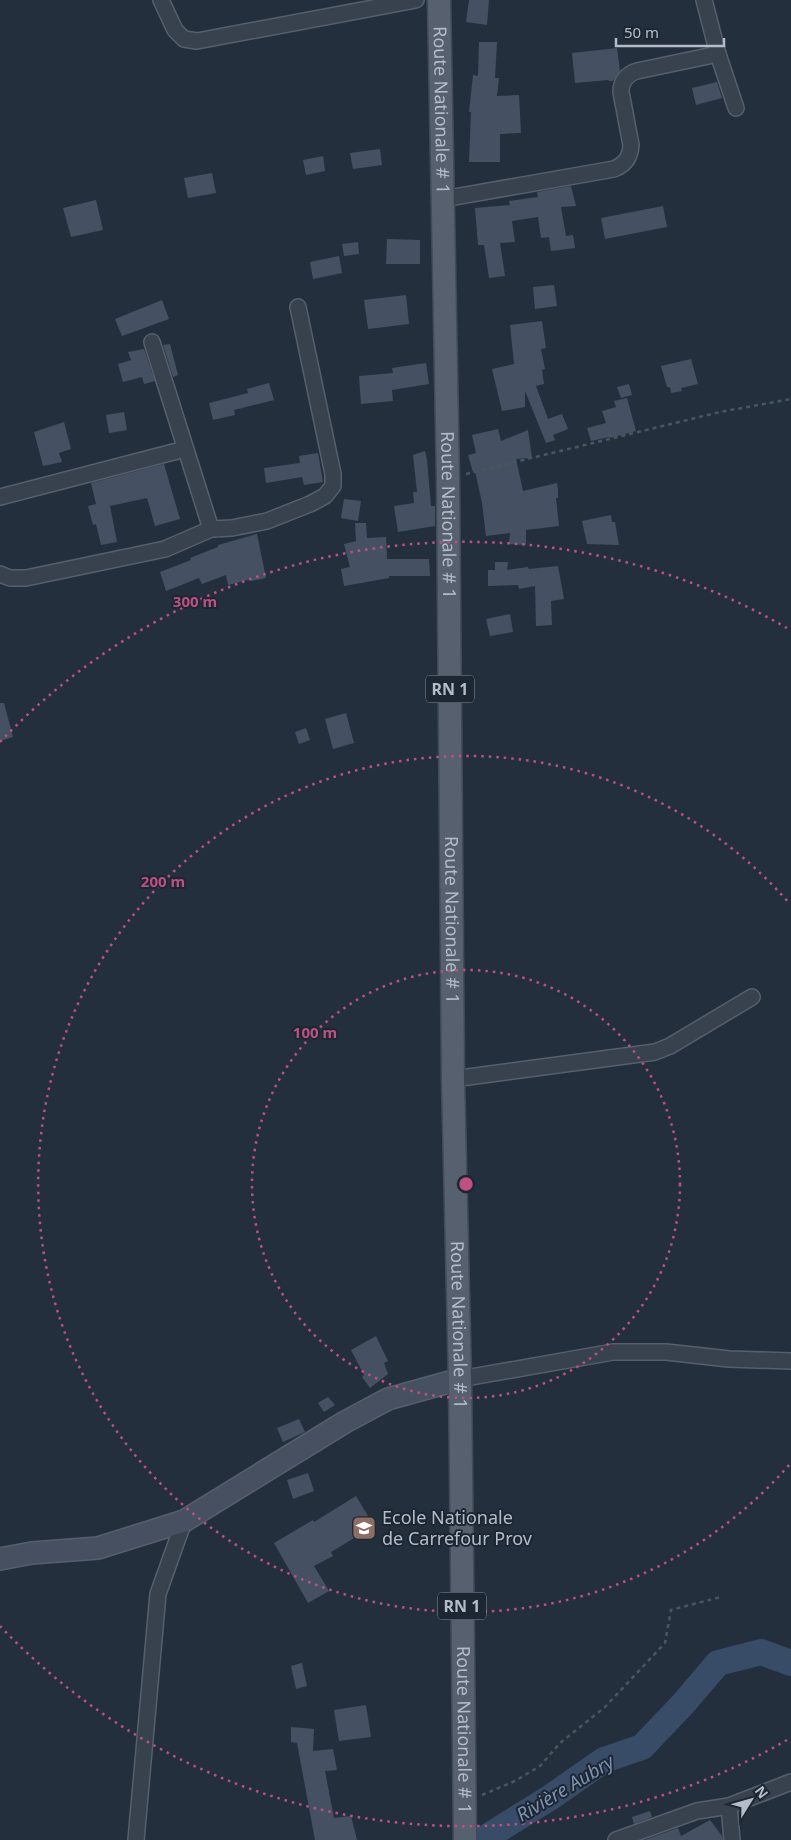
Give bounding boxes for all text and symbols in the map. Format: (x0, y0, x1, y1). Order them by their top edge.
scale bar (616, 15, 724, 47)
text: 50 m (624, 22, 659, 42)
street label: Route Nationale # 1 (428, 26, 456, 194)
street label: Route Nationale # 1 (436, 431, 462, 599)
text: 300 m (173, 591, 217, 611)
road number: RN 1 (426, 676, 474, 702)
street label: Route Nationale # 1 (440, 836, 465, 1004)
text: 200 m (141, 871, 185, 891)
text: 100 m (293, 1022, 337, 1042)
centre of rings (457, 1175, 475, 1193)
street label: Route Nationale # 1 (446, 1241, 473, 1409)
place label: Ecole Nationale de Carrefour Prov (382, 1505, 533, 1550)
school or university icon: Ecole Nationale de Carrefour Prov (351, 1515, 377, 1541)
road number: RN 1 (438, 1592, 486, 1620)
street label: Route Nationale # 1 (452, 1646, 478, 1814)
water label: Rivière Aubry (511, 1748, 620, 1827)
north arrow (726, 1775, 776, 1825)
text: N (751, 1782, 773, 1802)

